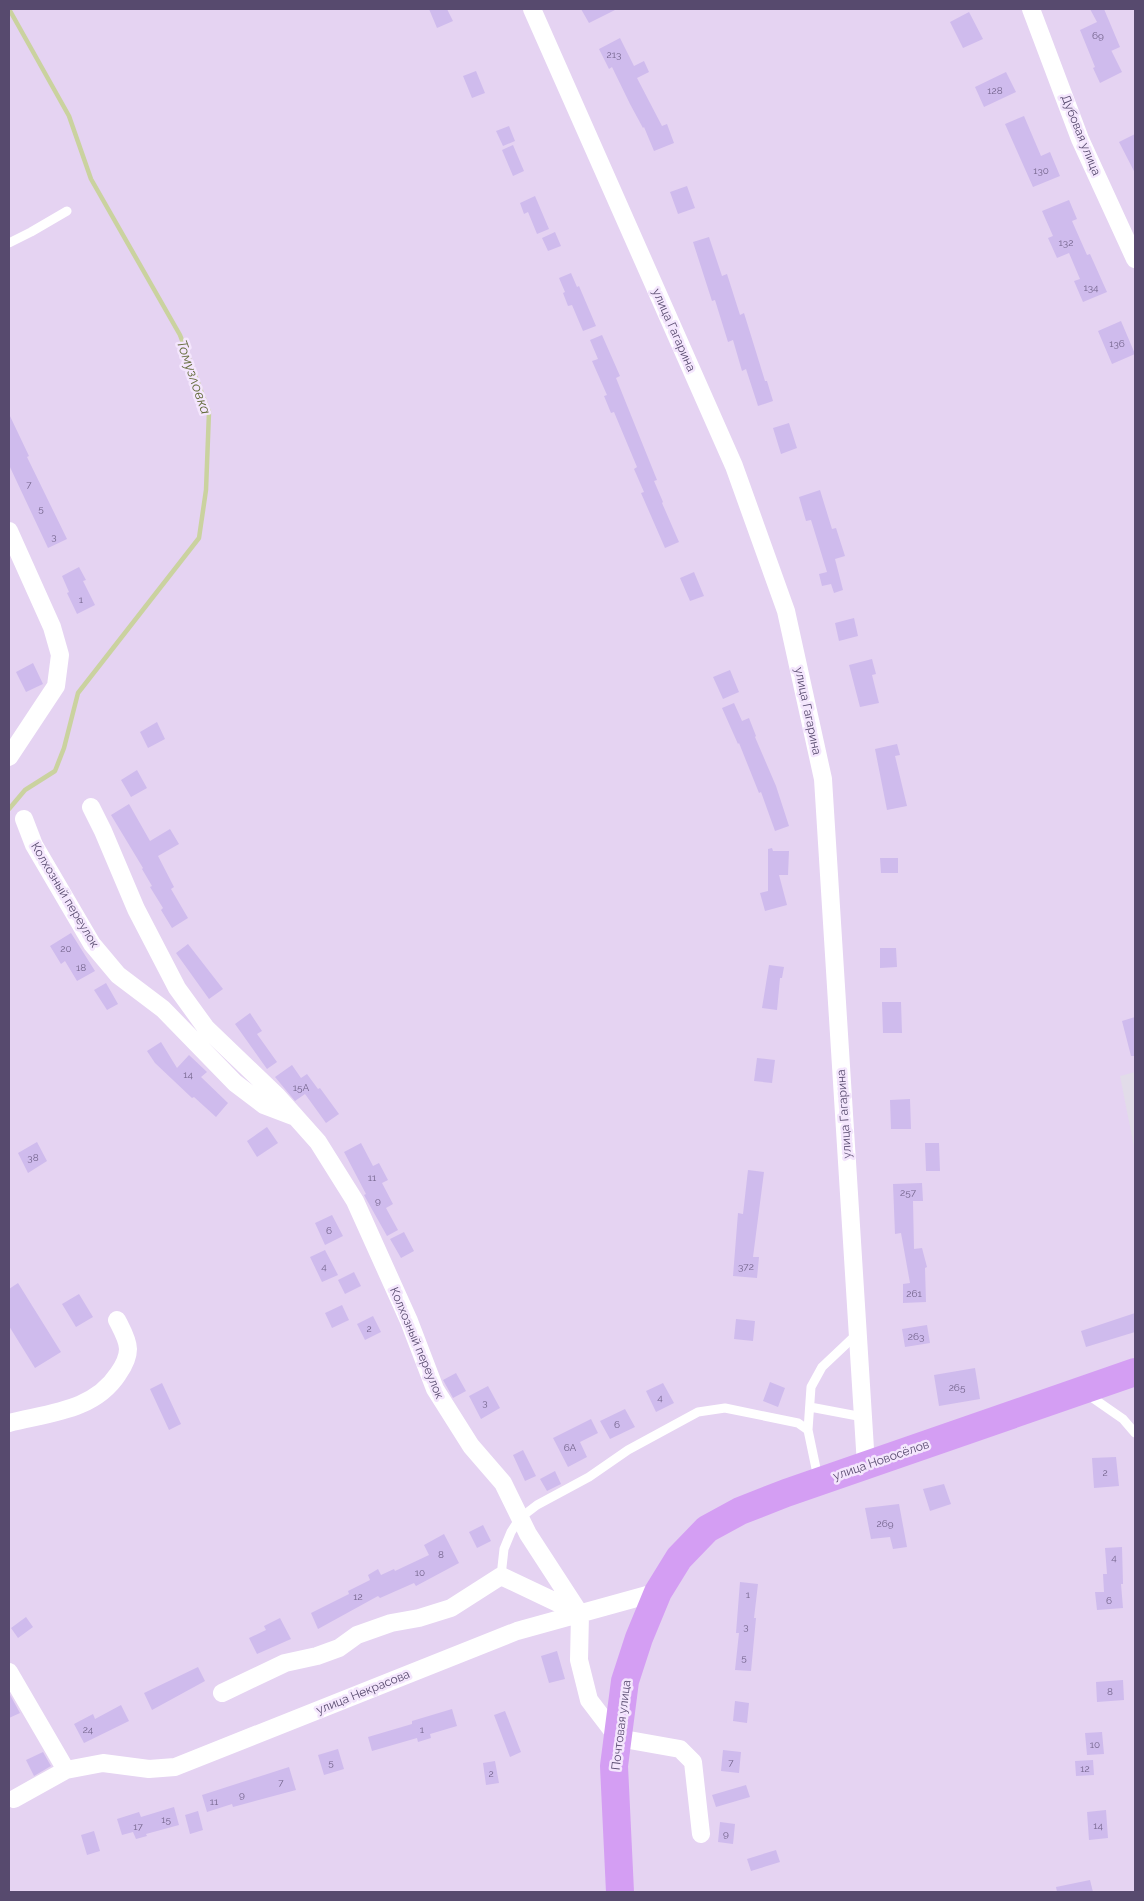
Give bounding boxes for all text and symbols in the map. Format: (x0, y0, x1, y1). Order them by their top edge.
house number: 69 (1092, 30, 1104, 41)
house number: 213 (607, 49, 621, 60)
house number: 128 (987, 85, 1003, 96)
street label: Дубовая улица (1058, 93, 1104, 177)
house number: 130 (1033, 165, 1049, 176)
house number: 132 (1059, 237, 1073, 248)
house number: 134 (1083, 282, 1099, 293)
street label: улица Гагарина (649, 286, 699, 374)
water label: Томузловка (174, 338, 214, 416)
house number: 136 (1109, 338, 1125, 349)
house number: 7 (26, 479, 32, 490)
house number: 5 (38, 503, 44, 514)
house number: 3 (51, 531, 57, 542)
house number: 1 (79, 594, 84, 605)
street label: улица Гагарина (792, 666, 824, 756)
street label: Колхозный переулок (28, 840, 102, 950)
house number: 20 (60, 943, 72, 954)
house number: 18 (76, 962, 86, 973)
house number: 14 (183, 1069, 193, 1080)
street label: улица Гагарина (834, 1069, 854, 1159)
house number: 15А (293, 1082, 309, 1093)
house number: 38 (27, 1152, 39, 1163)
house number: 11 (368, 1172, 377, 1183)
house number: 257 (900, 1187, 917, 1198)
house number: 9 (375, 1195, 381, 1206)
house number: 6 (326, 1225, 332, 1236)
house number: 4 (321, 1261, 327, 1272)
house number: 372 (738, 1261, 754, 1272)
street label: Колхозный переулок (387, 1285, 447, 1401)
house number: 261 (906, 1288, 922, 1299)
house number: 2 (366, 1323, 372, 1334)
house number: 263 (908, 1331, 924, 1342)
house number: 265 (949, 1382, 966, 1393)
house number: 4 (657, 1392, 663, 1403)
house number: 3 (482, 1397, 488, 1408)
house number: 6 (614, 1419, 620, 1430)
street label: улица Новосёлов (831, 1437, 931, 1483)
house number: 6А (564, 1442, 577, 1453)
house number: 2 (1102, 1467, 1108, 1478)
house number: 269 (876, 1518, 894, 1529)
house number: 8 (438, 1549, 444, 1560)
house number: 4 (1111, 1552, 1117, 1563)
house number: 10 (415, 1567, 425, 1578)
house number: 1 (746, 1589, 751, 1600)
house number: 12 (353, 1591, 363, 1602)
house number: 6 (1106, 1595, 1112, 1606)
house number: 3 (743, 1621, 749, 1632)
house number: 5 (741, 1652, 747, 1663)
street label: улица Некрасова (314, 1667, 412, 1717)
street label: Почтовая улица (609, 1679, 633, 1771)
house number: 8 (1107, 1686, 1113, 1697)
house number: 24 (83, 1724, 94, 1735)
house number: 1 (420, 1724, 425, 1735)
house number: 10 (1090, 1739, 1100, 1750)
house number: 5 (328, 1757, 334, 1768)
house number: 7 (728, 1757, 734, 1768)
house number: 12 (1080, 1763, 1090, 1774)
house number: 2 (488, 1768, 494, 1779)
house number: 7 (278, 1777, 284, 1788)
house number: 9 (239, 1789, 245, 1800)
house number: 11 (210, 1796, 219, 1807)
house number: 15 (161, 1814, 171, 1825)
house number: 14 (1093, 1820, 1103, 1831)
house number: 17 (133, 1821, 143, 1832)
house number: 9 (723, 1828, 729, 1839)

